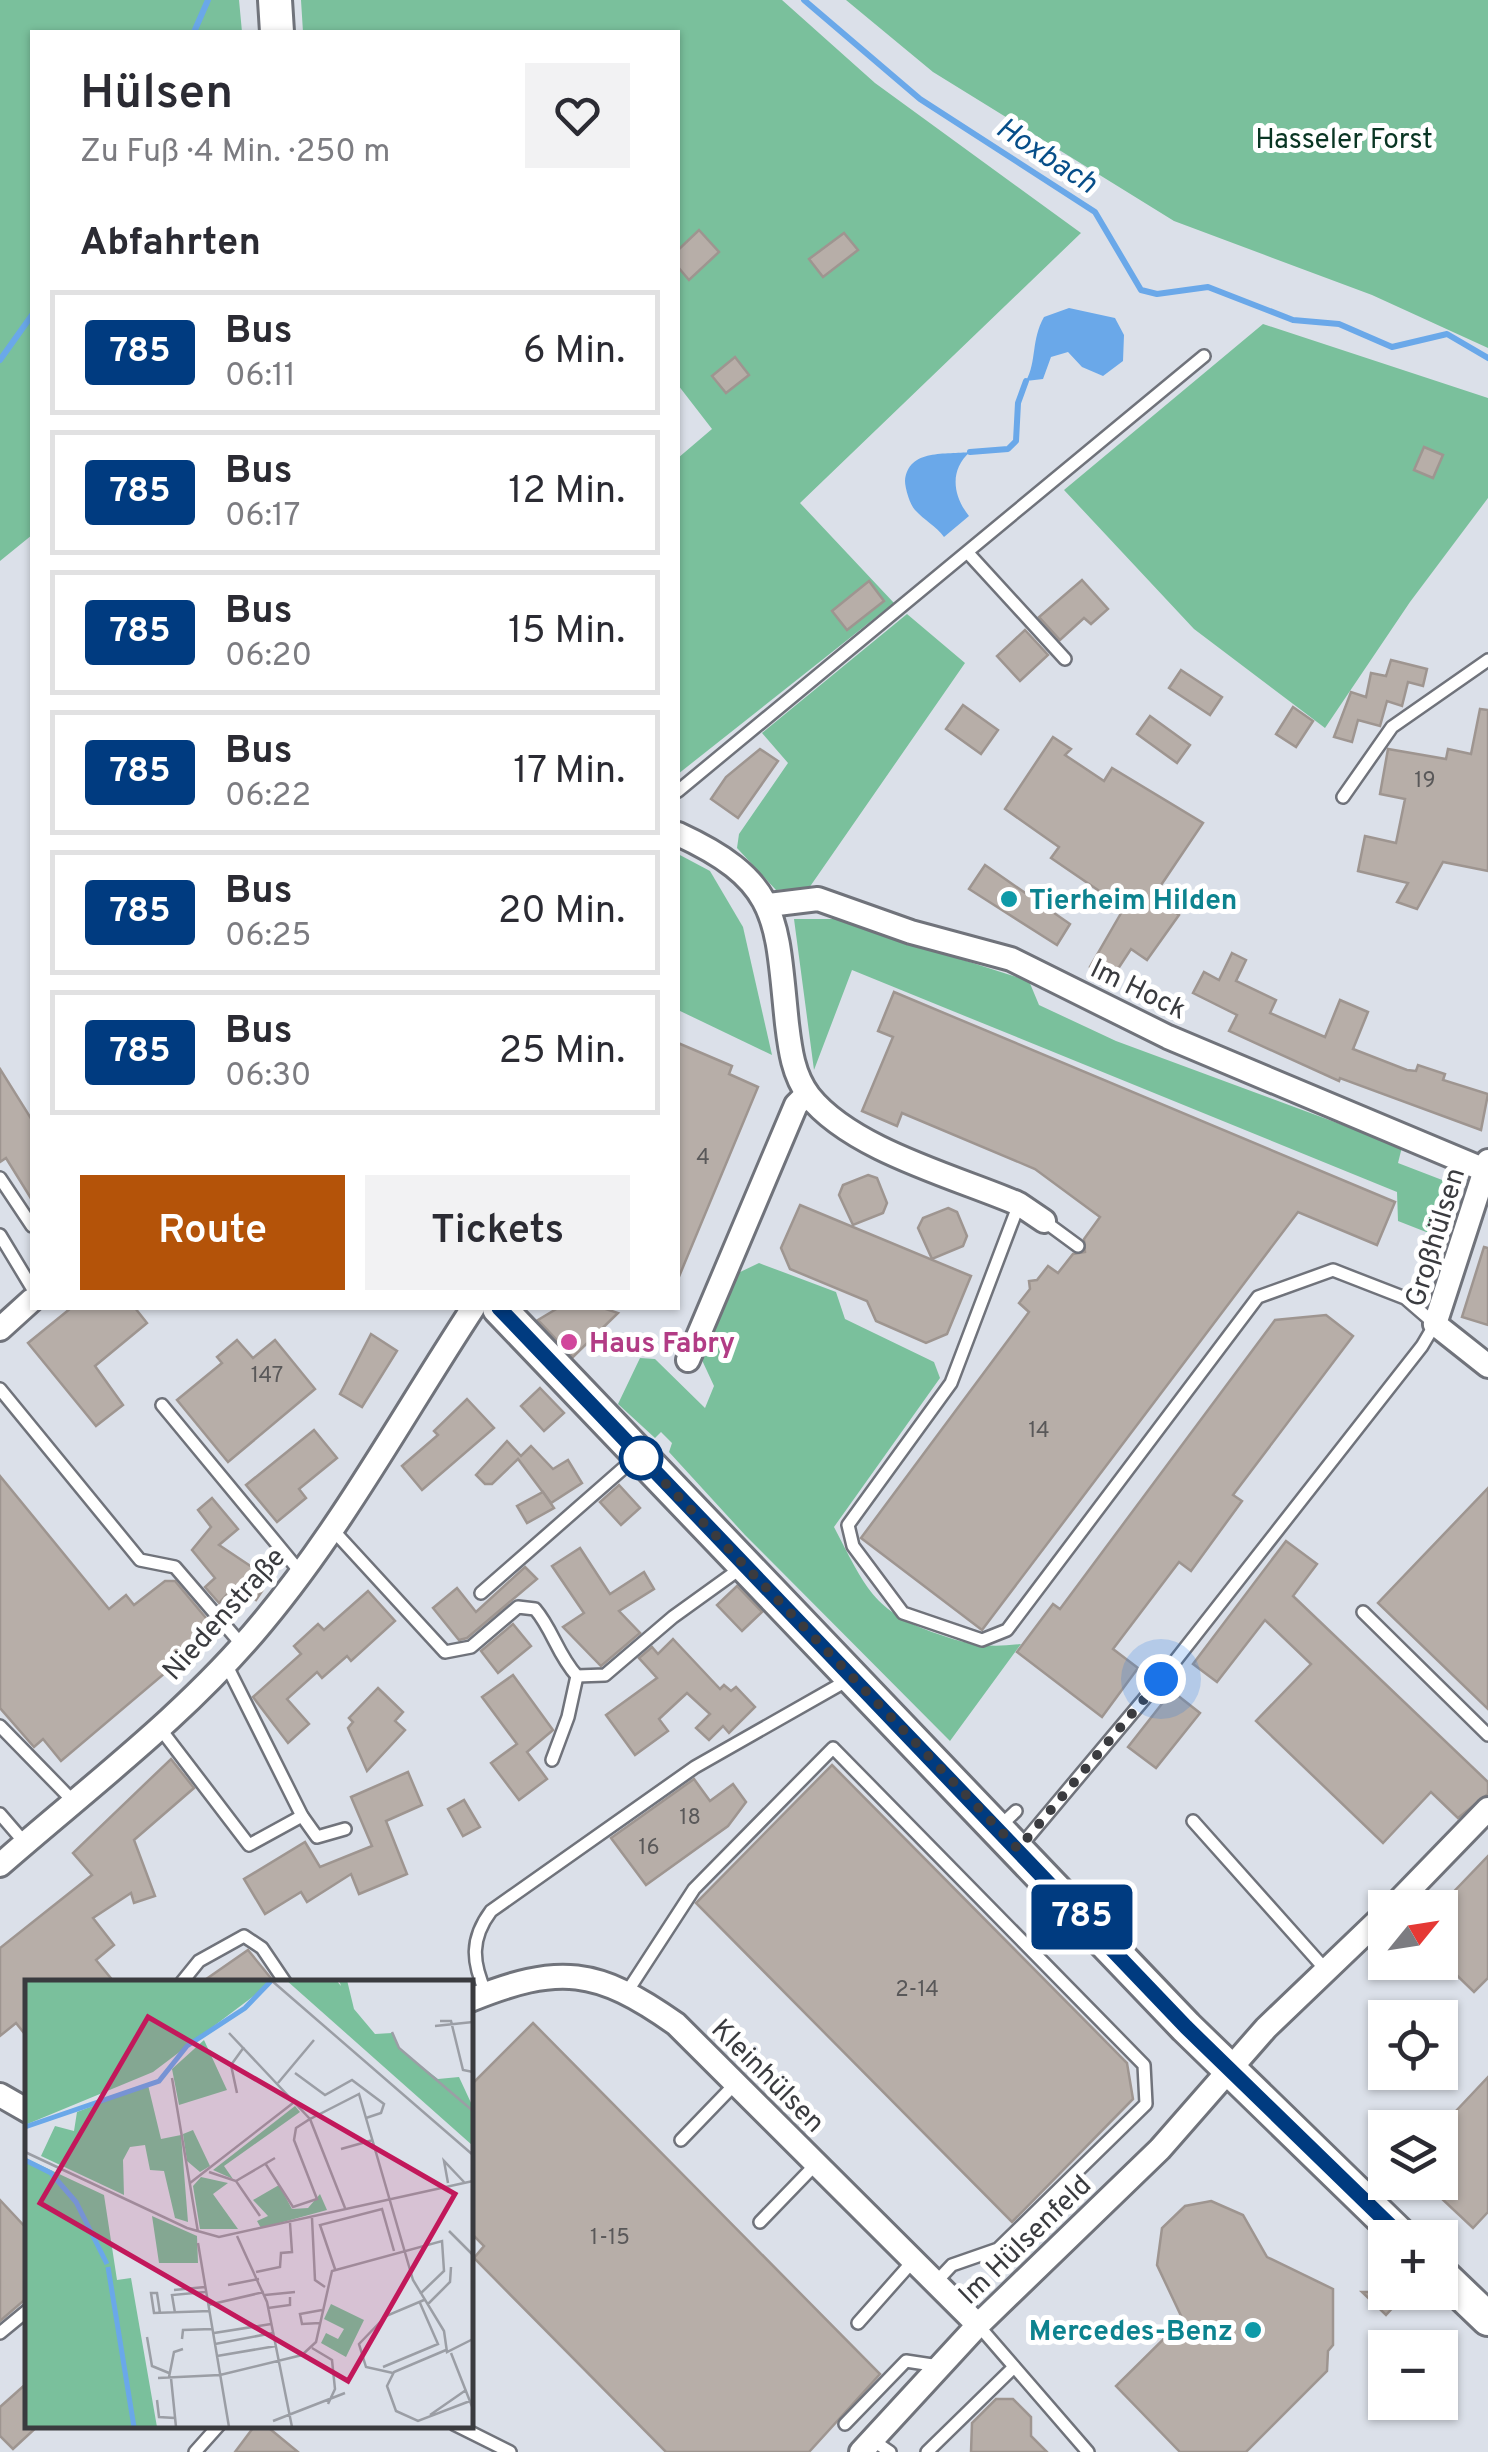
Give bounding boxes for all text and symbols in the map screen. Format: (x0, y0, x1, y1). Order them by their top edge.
button: heart (525, 63, 630, 168)
text: Hülsen (80, 65, 233, 125)
water label: Hoxbach (988, 111, 1103, 203)
park label: Hasseler Forst (1255, 123, 1433, 159)
text: Zu Fuß · 4 Min. · 250 m (80, 133, 390, 173)
text: Abfahrten (80, 220, 261, 269)
text: Bus (225, 308, 292, 357)
text: 6 Min. (523, 328, 625, 377)
text: 785 (109, 330, 171, 374)
text: 06:11 (225, 357, 296, 397)
text: Bus (225, 448, 292, 497)
text: 12 Min. (508, 468, 625, 517)
text: 785 (109, 470, 171, 514)
text: 06:17 (225, 497, 300, 537)
text: Bus (225, 588, 292, 637)
text: 15 Min. (508, 608, 625, 657)
text: 785 (109, 610, 171, 654)
text: 06:20 (225, 637, 312, 677)
text: Bus (225, 728, 292, 777)
text: 17 Min. (513, 748, 625, 797)
text: 785 (109, 750, 171, 794)
house number: 19 (1414, 768, 1436, 795)
text: 06:22 (225, 777, 311, 817)
text: Bus (225, 868, 292, 917)
place label: Tierheim Hilden (1029, 884, 1237, 920)
text: 20 Min. (498, 888, 625, 937)
marker: Tierheim Hilden (998, 888, 1020, 910)
text: 785 (109, 890, 171, 934)
text: 06:25 (225, 917, 311, 957)
street label: Im Hock (1084, 952, 1192, 1029)
text: Bus (225, 1008, 292, 1057)
text: 25 Min. (499, 1028, 625, 1077)
text: 785 (109, 1030, 171, 1074)
text: 06:30 (225, 1057, 311, 1097)
house number: 4 (696, 1145, 710, 1172)
street label: Großhülsen (1399, 1164, 1475, 1312)
button: Route (80, 1175, 345, 1290)
button: Tickets (365, 1175, 630, 1290)
place label: Haus Fabry (589, 1327, 735, 1363)
marker: Haus Fabry (558, 1331, 580, 1353)
house number: 147 (251, 1363, 283, 1390)
house number: 14 (1028, 1418, 1050, 1445)
unlabelled marker (620, 1437, 662, 1479)
street label: Niedenstraße (156, 1541, 295, 1689)
your location (1136, 1654, 1186, 1704)
house number: 18 (679, 1805, 701, 1832)
house number: 16 (638, 1835, 660, 1862)
line badge: 785 (1024, 1884, 1140, 1950)
north arrow (1368, 1890, 1458, 1980)
map controls (1368, 1890, 1458, 2420)
text: 785 (1051, 1895, 1113, 1939)
house number: 2-14 (895, 1977, 939, 2004)
inset map (25, 1980, 472, 2427)
button: locate (1368, 2000, 1458, 2090)
street label: Kleinhülsen (702, 2013, 831, 2142)
button: layers (1368, 2110, 1458, 2200)
street label: Im Hülsenfeld (952, 2169, 1100, 2314)
button: + (1368, 2220, 1458, 2310)
house number: 1-15 (590, 2225, 630, 2252)
place label: Mercedes-Benz (1029, 2315, 1233, 2351)
marker: Mercedes-Benz (1242, 2319, 1264, 2341)
button: − (1368, 2330, 1458, 2420)

